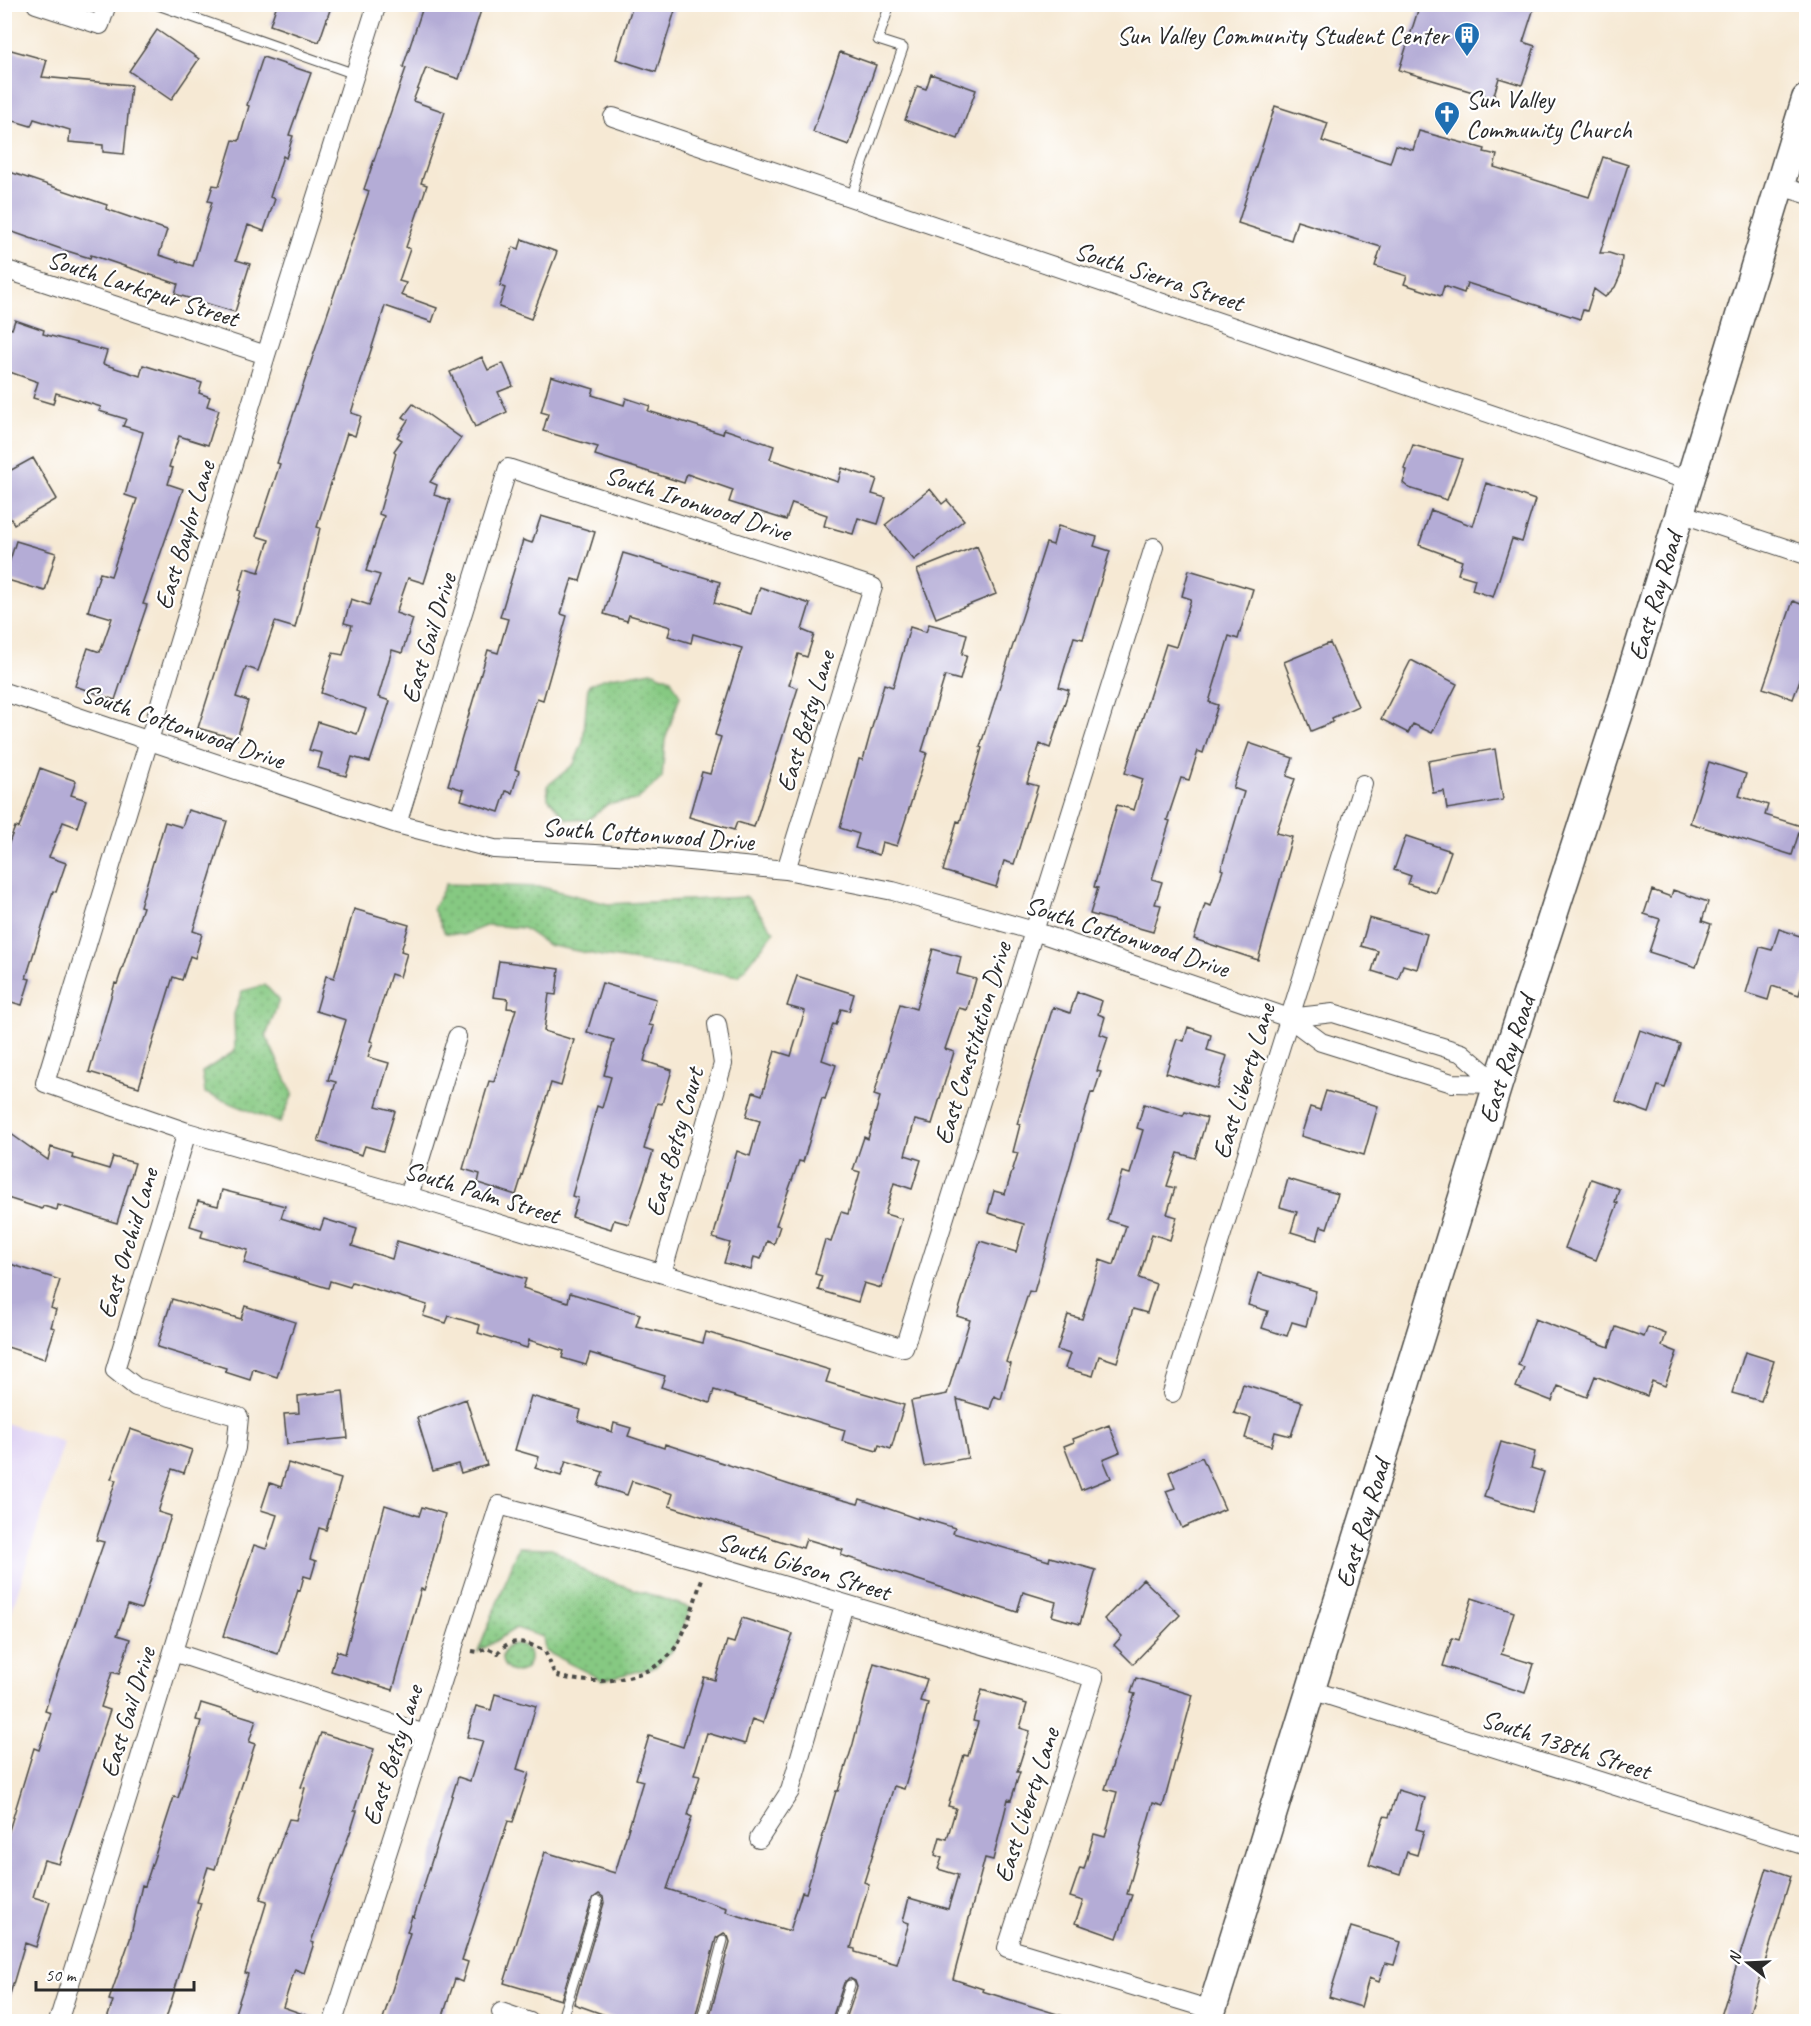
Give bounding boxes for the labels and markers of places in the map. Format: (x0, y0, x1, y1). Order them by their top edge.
place label: Sun Valley Community Student Center (1116, 19, 1451, 52)
building icon: Sun Valley Community Student Center (1452, 20, 1482, 58)
place label: Sun Valley Community Church (1466, 83, 1633, 146)
church icon: Sun Valley Community Church (1432, 99, 1462, 137)

